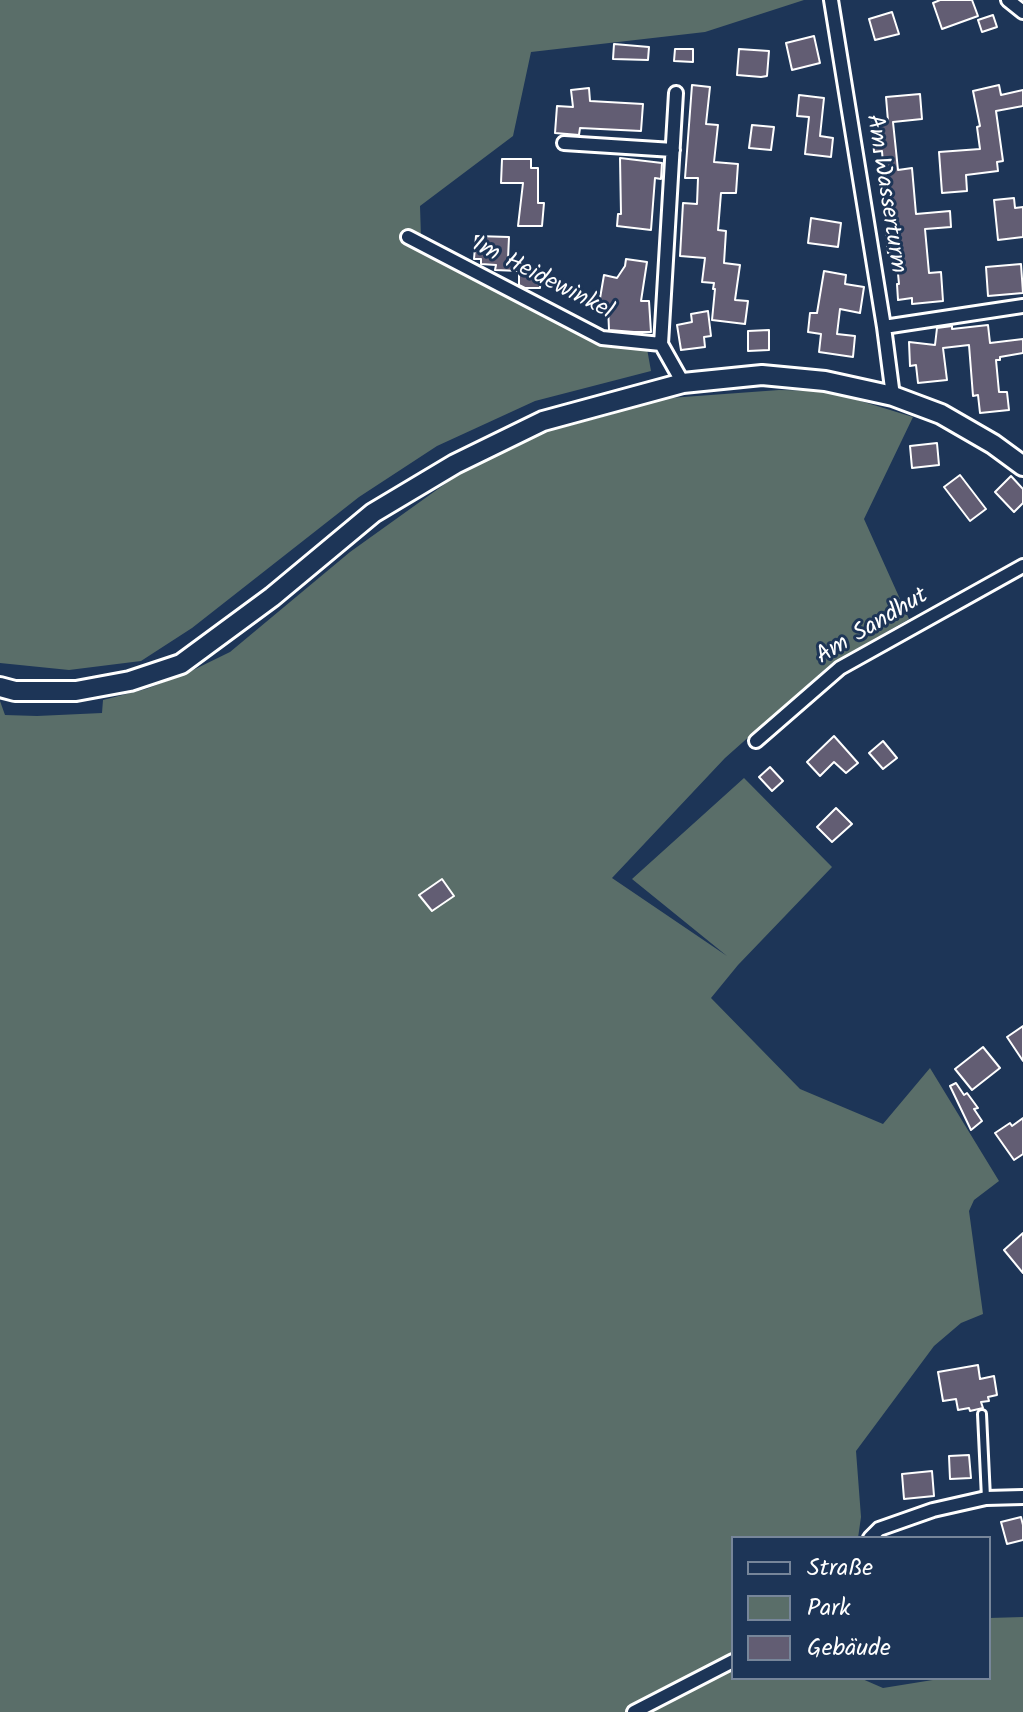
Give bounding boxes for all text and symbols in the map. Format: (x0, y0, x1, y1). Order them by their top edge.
street label: Am Wasserturm (857, 113, 911, 275)
street label: Im Heidewinkel (467, 232, 617, 328)
street label: Am Sandhut (812, 583, 934, 673)
legend (731, 1536, 991, 1680)
text: Straße (807, 1549, 873, 1588)
text: Park (807, 1589, 851, 1628)
text: Gebäude (807, 1629, 891, 1668)

